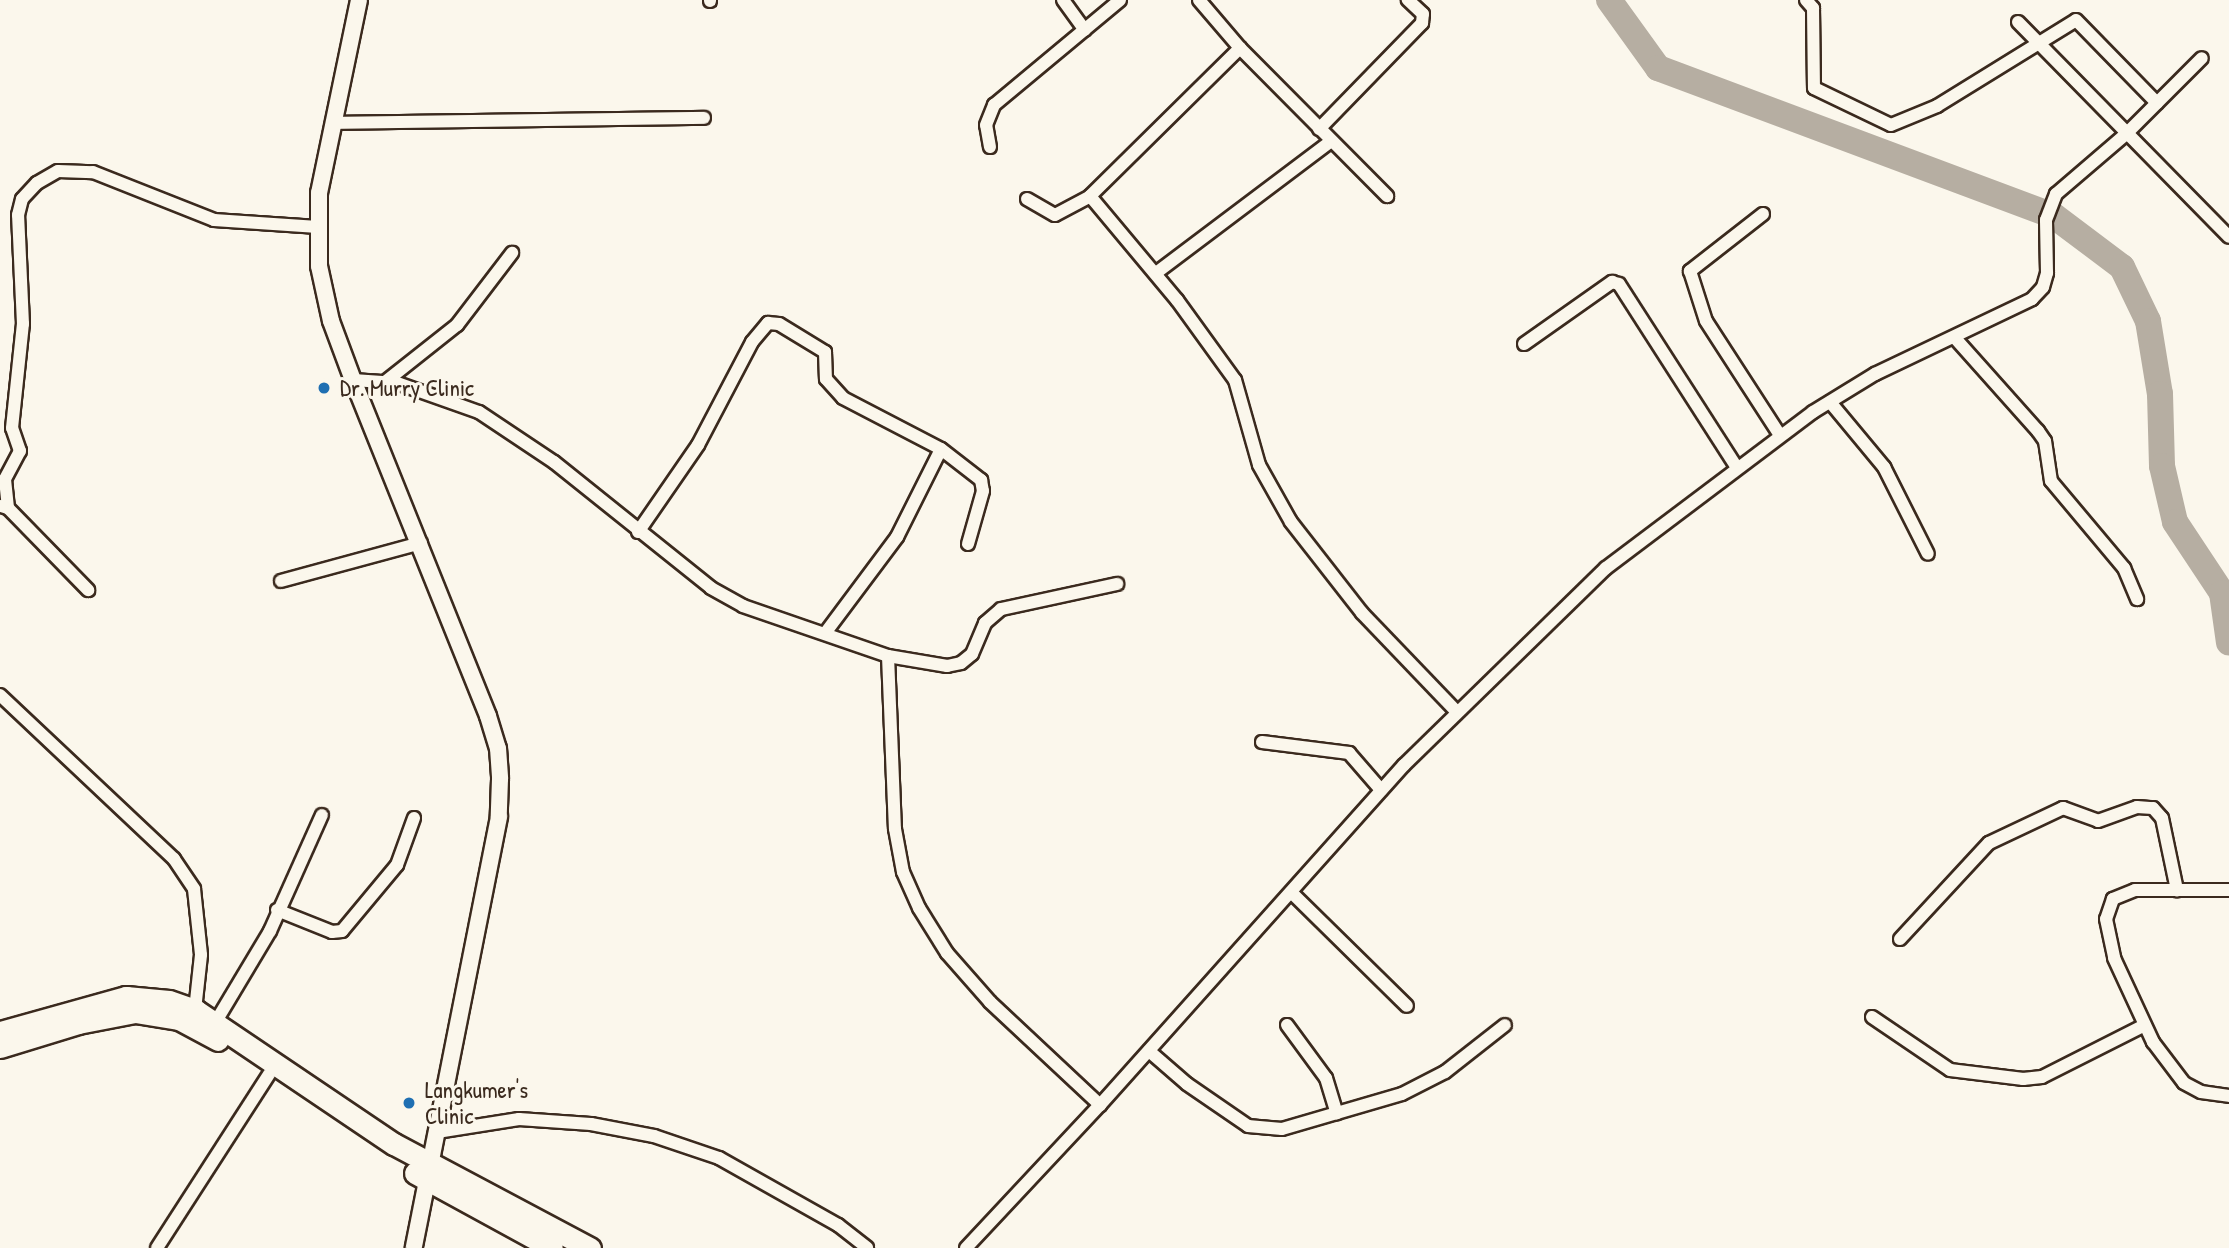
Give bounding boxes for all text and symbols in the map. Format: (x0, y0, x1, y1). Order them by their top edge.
place label: Dr. Murry Clinic (340, 374, 474, 402)
marker: Dr. Murry Clinic (314, 378, 334, 398)
place label: Langkumer's Clinic (425, 1076, 528, 1130)
marker: Langkumer's Clinic (399, 1093, 419, 1113)

